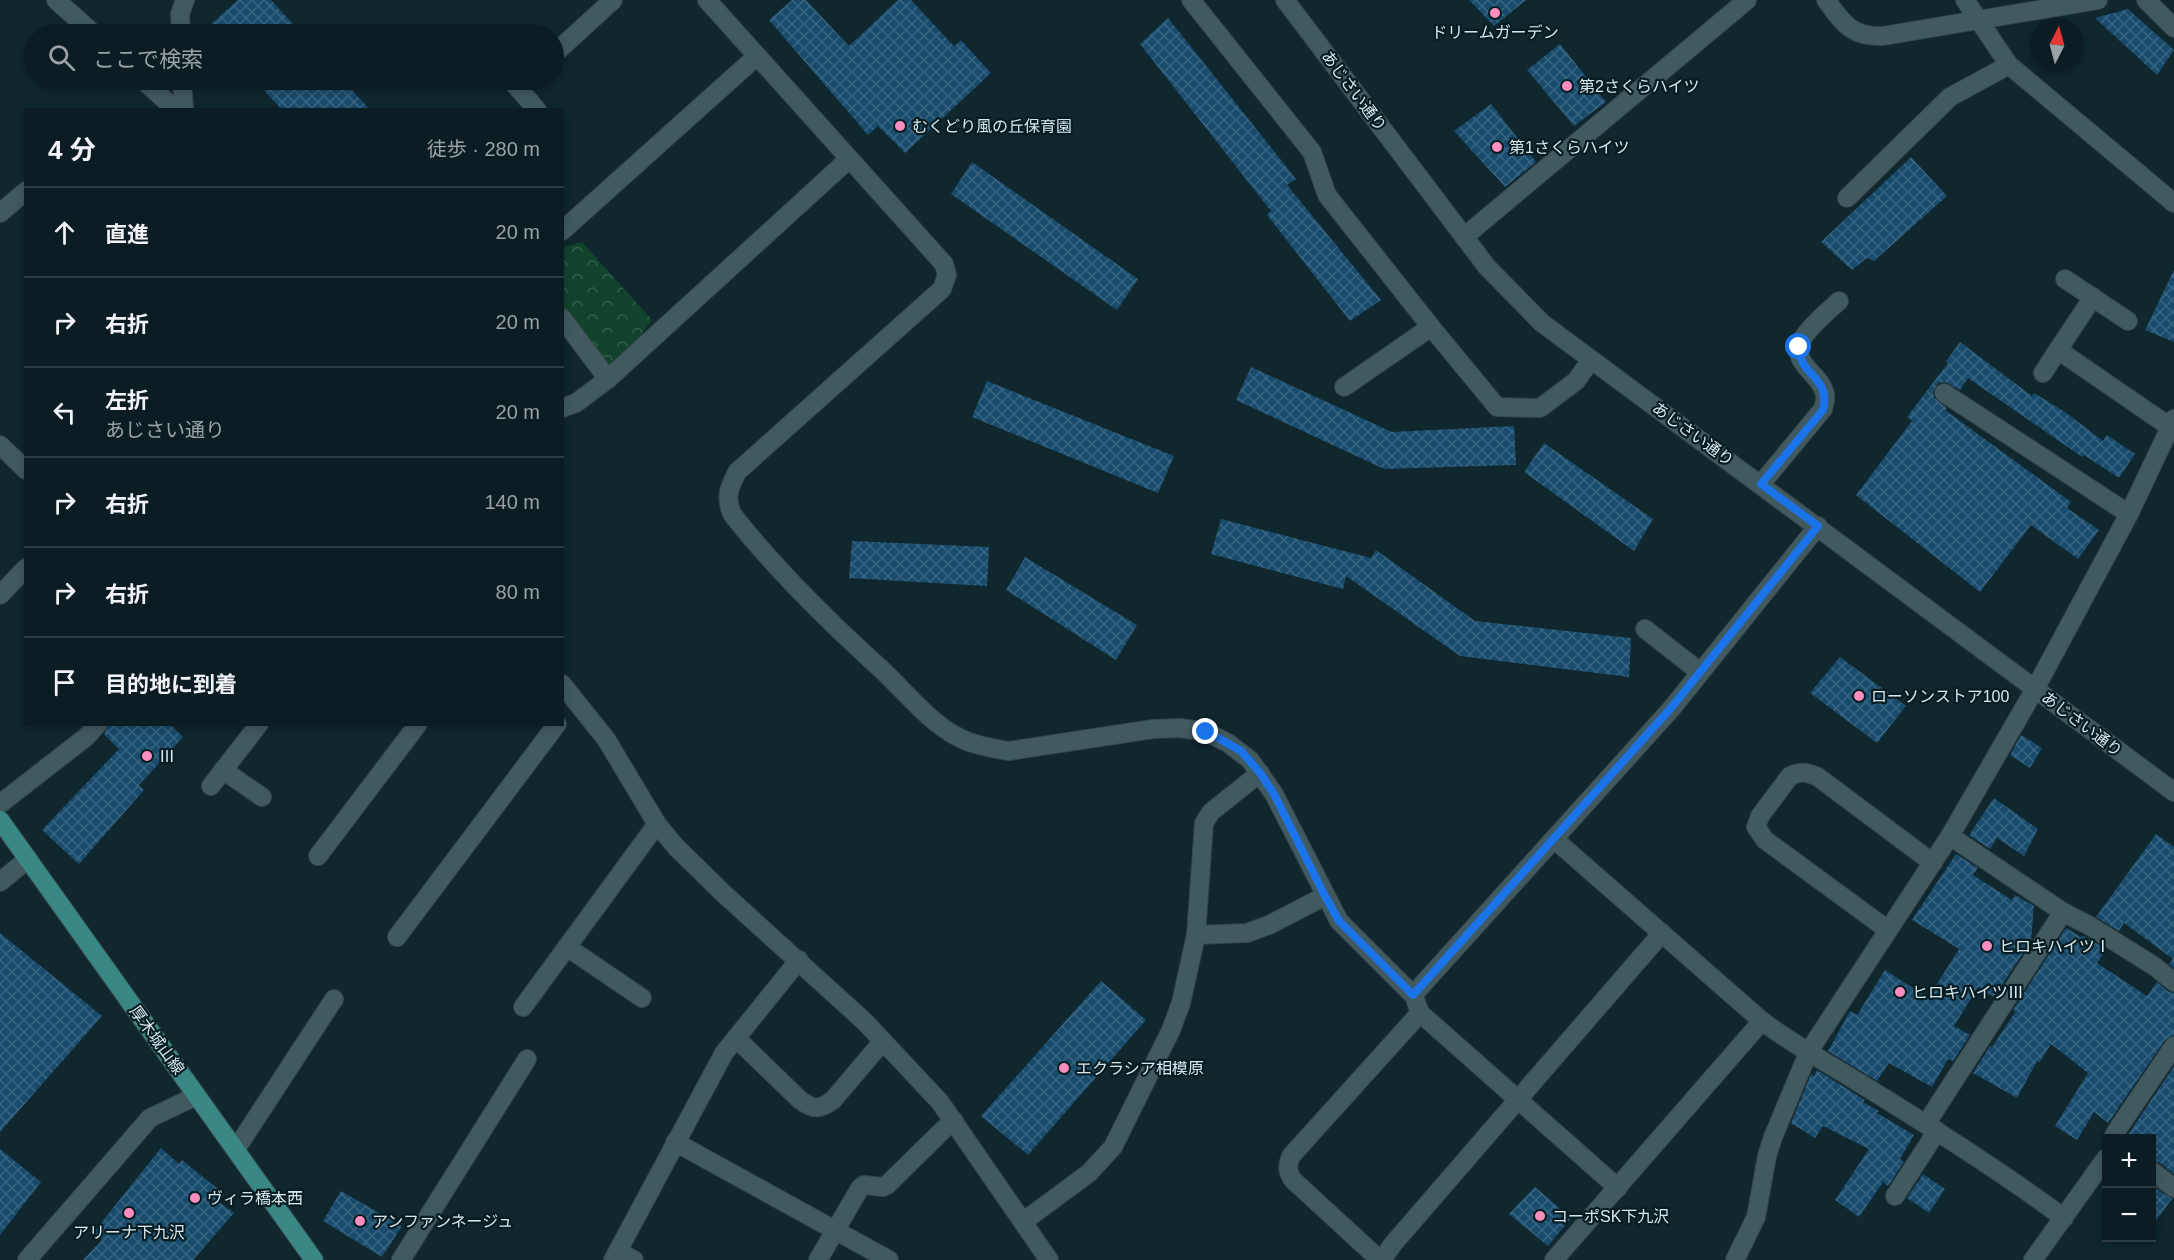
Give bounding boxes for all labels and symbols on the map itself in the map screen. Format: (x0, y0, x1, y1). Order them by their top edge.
marker: ドリームガーデン (1488, 6, 1502, 20)
north arrow (2030, 18, 2084, 72)
place label: ドリームガーデン (1431, 24, 1559, 41)
street label: あじさい通り (1318, 48, 1390, 134)
place label: 第2さくらハイツ (1579, 78, 1700, 95)
marker: 第2さくらハイツ (1560, 79, 1574, 93)
place label: むくどり風の丘保育園 (912, 118, 1072, 135)
marker: むくどり風の丘保育園 (893, 119, 907, 133)
place label: 第1さくらハイツ (1509, 139, 1630, 156)
marker: 第1さくらハイツ (1490, 140, 1504, 154)
route start (1785, 333, 1811, 359)
street label: あじさい通り (1649, 399, 1737, 469)
place label: ローソンストア100 (1871, 688, 2009, 705)
street label: あじさい通り (2039, 688, 2125, 760)
marker: ローソンストア100 (1852, 689, 1866, 703)
route end (1192, 718, 1218, 744)
place label: Ⅲ (159, 748, 175, 765)
marker: Ⅲ (140, 749, 154, 763)
place label: ヒロキハイツⅠ (1999, 938, 2111, 955)
marker: ヒロキハイツⅠ (1980, 939, 1994, 953)
place label: ヒロキハイツⅢ (1912, 984, 2024, 1001)
marker: ヒロキハイツⅢ (1893, 985, 1907, 999)
street label: 厚木城山線 (127, 1003, 187, 1077)
place label: エクラシア相模原 (1076, 1060, 1204, 1077)
marker: エクラシア相模原 (1057, 1061, 1071, 1075)
place label: ヴィラ橋本西 (207, 1190, 303, 1207)
marker: ヴィラ橋本西 (188, 1191, 202, 1205)
marker: アリーナ下九沢 (122, 1206, 136, 1220)
place label: コーポSK下九沢 (1552, 1208, 1669, 1225)
marker: コーポSK下九沢 (1533, 1209, 1547, 1223)
place label: アンファンネージュ (372, 1213, 513, 1230)
marker: アンファンネージュ (353, 1214, 367, 1228)
place label: アリーナ下九沢 (73, 1224, 185, 1241)

